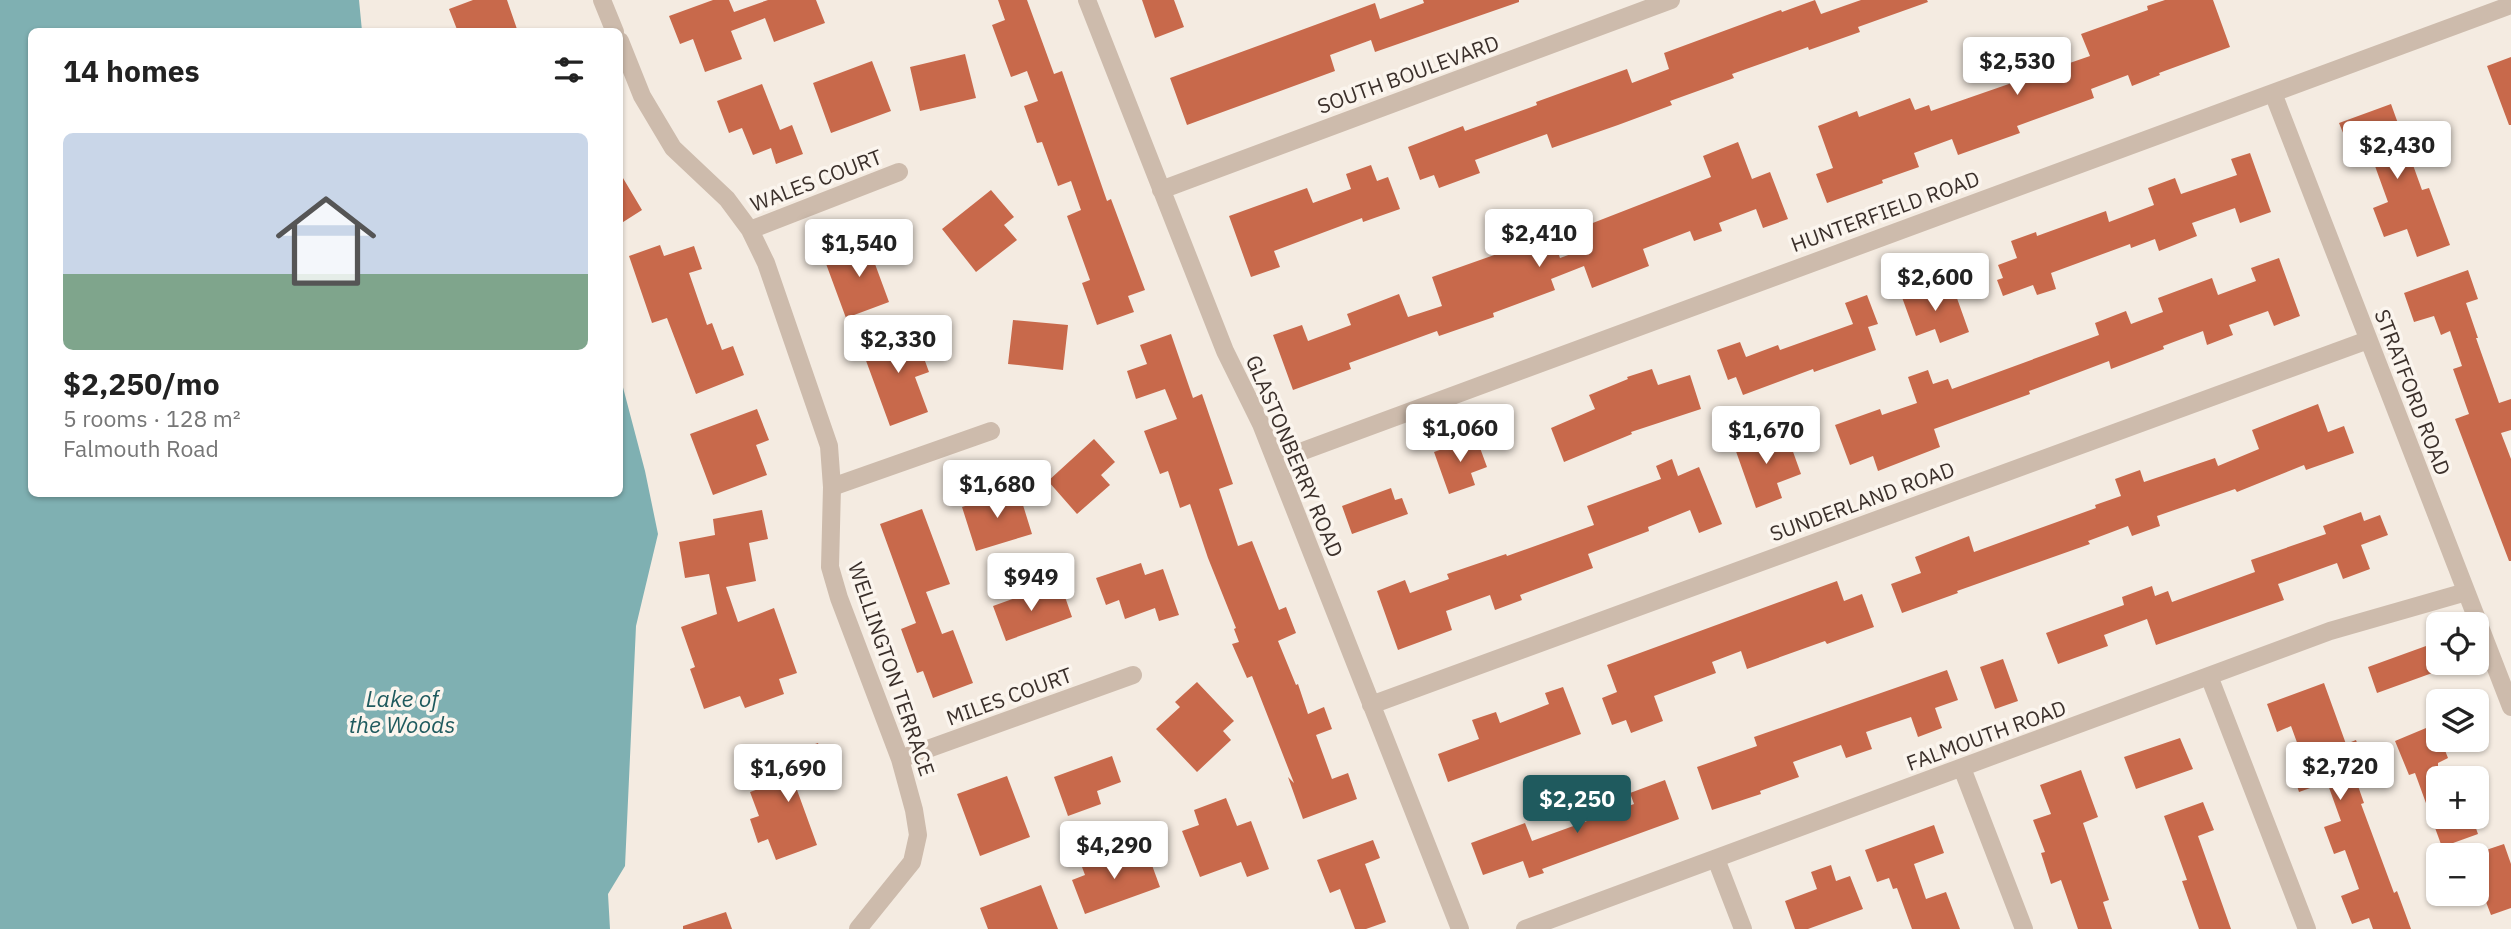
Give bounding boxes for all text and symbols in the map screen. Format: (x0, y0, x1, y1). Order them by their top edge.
street label: SOUTH BOULEVARD (1313, 28, 1503, 120)
pin: $2,530 (1960, 38, 2074, 97)
text: $2,530 (1979, 45, 2055, 75)
text: 14 homes (63, 51, 200, 90)
icon: filters (550, 51, 588, 89)
pin: $2,430 (2340, 122, 2454, 181)
text: $2,430 (2359, 129, 2435, 159)
street label: WALES COURT (746, 142, 886, 218)
street label: HUNTERFIELD ROAD (1787, 164, 1983, 258)
icon: home (263, 178, 389, 304)
pin: $2,410 (1482, 210, 1596, 269)
text: $2,410 (1501, 217, 1577, 247)
pin: $1,540 (802, 219, 916, 279)
text: $1,540 (821, 227, 897, 257)
pin: $2,600 (1878, 254, 1992, 313)
text: $2,600 (1897, 261, 1973, 291)
street label: STRATFORD ROAD (2368, 305, 2458, 479)
pin: $2,330 (841, 316, 955, 375)
text: $2,330 (860, 323, 936, 353)
street label: GLASTONBERRY ROAD (1240, 351, 1350, 561)
text: $2,250/mo (63, 364, 220, 403)
text: 5 rooms · 128 m² (63, 403, 241, 433)
pin: $1,060 (1403, 405, 1517, 464)
pin: $1,670 (1709, 406, 1823, 466)
text: $1,060 (1422, 412, 1498, 442)
text: $1,670 (1728, 414, 1804, 444)
text: Falmouth Road (63, 433, 219, 463)
street label: SUNDERLAND ROAD (1766, 455, 1958, 547)
pin: $1,680 (940, 461, 1054, 520)
text: $1,680 (959, 468, 1035, 498)
pin: $949 (990, 554, 1072, 613)
street label: WELLINGTON TERRACE (842, 558, 942, 780)
text: $949 (1003, 561, 1059, 591)
map controls (2426, 612, 2489, 906)
button: locate (2426, 612, 2489, 675)
street label: MILES COURT (942, 660, 1076, 732)
water label: Lake of the Woods (349, 683, 455, 739)
button: layers (2426, 689, 2489, 752)
street label: FALMOUTH ROAD (1902, 693, 2070, 777)
pin: $2,720 (2283, 742, 2397, 802)
pin: $1,690 (731, 744, 845, 804)
text: $2,720 (2302, 750, 2378, 780)
text: $1,690 (750, 752, 826, 782)
button: + (2426, 766, 2489, 829)
pin: $2,250 (1520, 776, 1634, 835)
text: $2,250 (1539, 783, 1615, 813)
pin: $4,290 (1057, 822, 1171, 881)
text: $4,290 (1076, 829, 1152, 859)
button: − (2426, 843, 2489, 906)

